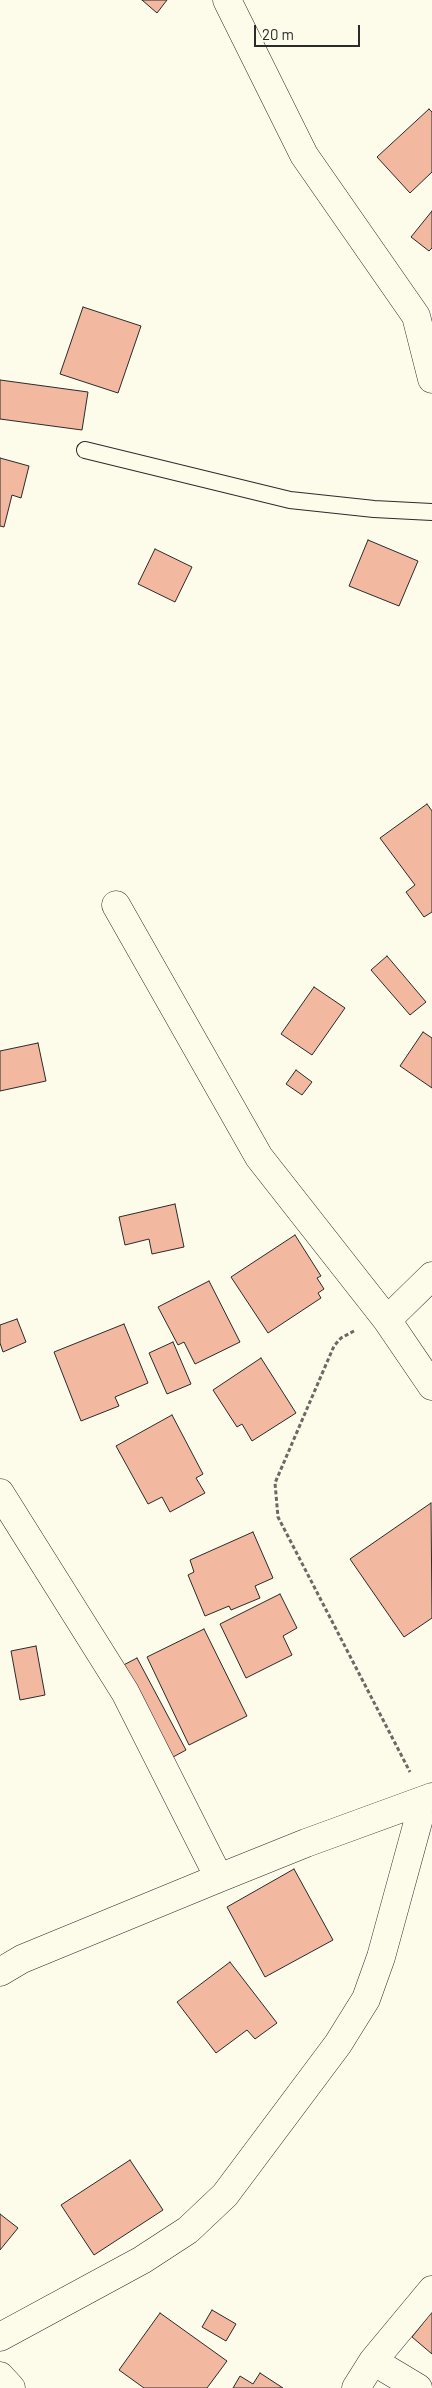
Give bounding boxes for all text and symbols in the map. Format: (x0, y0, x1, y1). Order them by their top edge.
scale bar (257, 15, 363, 47)
text: 20 m (262, 25, 294, 43)

